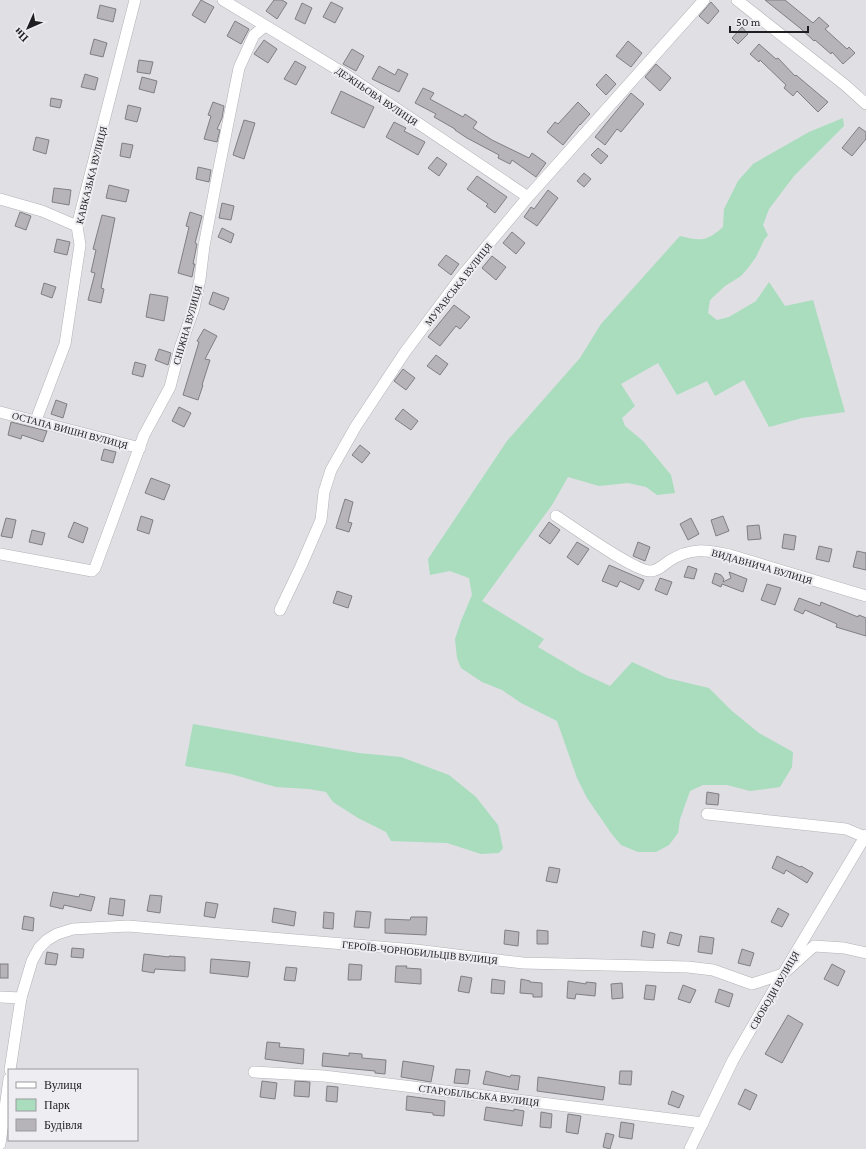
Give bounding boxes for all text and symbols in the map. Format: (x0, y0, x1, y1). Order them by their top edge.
north arrow (8, 8, 48, 48)
scale bar (730, 8, 808, 34)
text: 50 m (736, 15, 761, 29)
text: Пн (11, 25, 30, 45)
street label: ДЕЖНЬОВА ВУЛИЦЯ (334, 65, 420, 128)
street label: КАВКАЗЬКА ВУЛИЦЯ (74, 125, 109, 225)
street label: МУРАВСЬКА ВУЛИЦЯ (423, 240, 494, 328)
street label: СНІЖНА ВУЛИЦЯ (171, 284, 204, 366)
street label: ОСТАПА ВИШНІ ВУЛИЦЯ (11, 410, 129, 451)
street label: ВИДАВНИЧА ВУЛИЦЯ (710, 547, 814, 586)
street label: ГЕРОЇВ-ЧОРНОБИЛЬЦІВ ВУЛИЦЯ (342, 939, 499, 966)
street label: СВОБОДИ ВУЛИЦЯ (748, 949, 802, 1031)
legend (8, 1069, 138, 1141)
text: Вулиця (44, 1078, 82, 1092)
street label: СТАРОБІЛЬСЬКА ВУЛИЦЯ (418, 1083, 540, 1108)
text: Парк (44, 1098, 70, 1112)
text: Будівля (44, 1118, 83, 1132)

